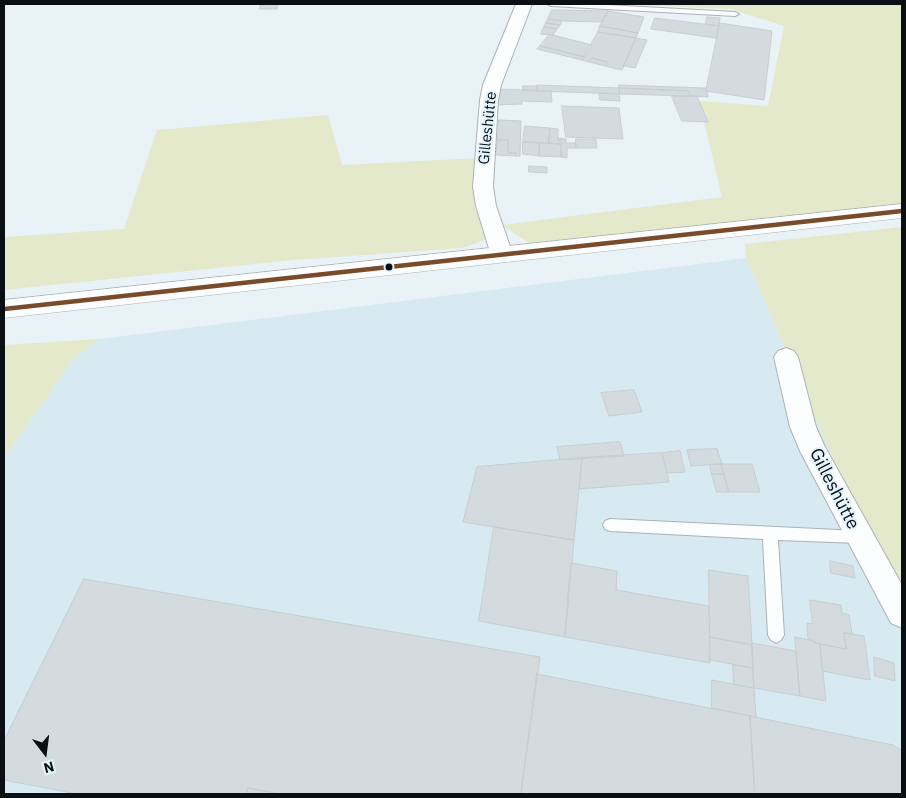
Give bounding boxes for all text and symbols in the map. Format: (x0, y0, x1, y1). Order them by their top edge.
street label: Gilleshütte (475, 91, 501, 165)
unlabelled marker (384, 262, 394, 272)
street label: Gilleshütte (804, 445, 864, 533)
north arrow (20, 728, 70, 778)
text: N (42, 757, 56, 777)

